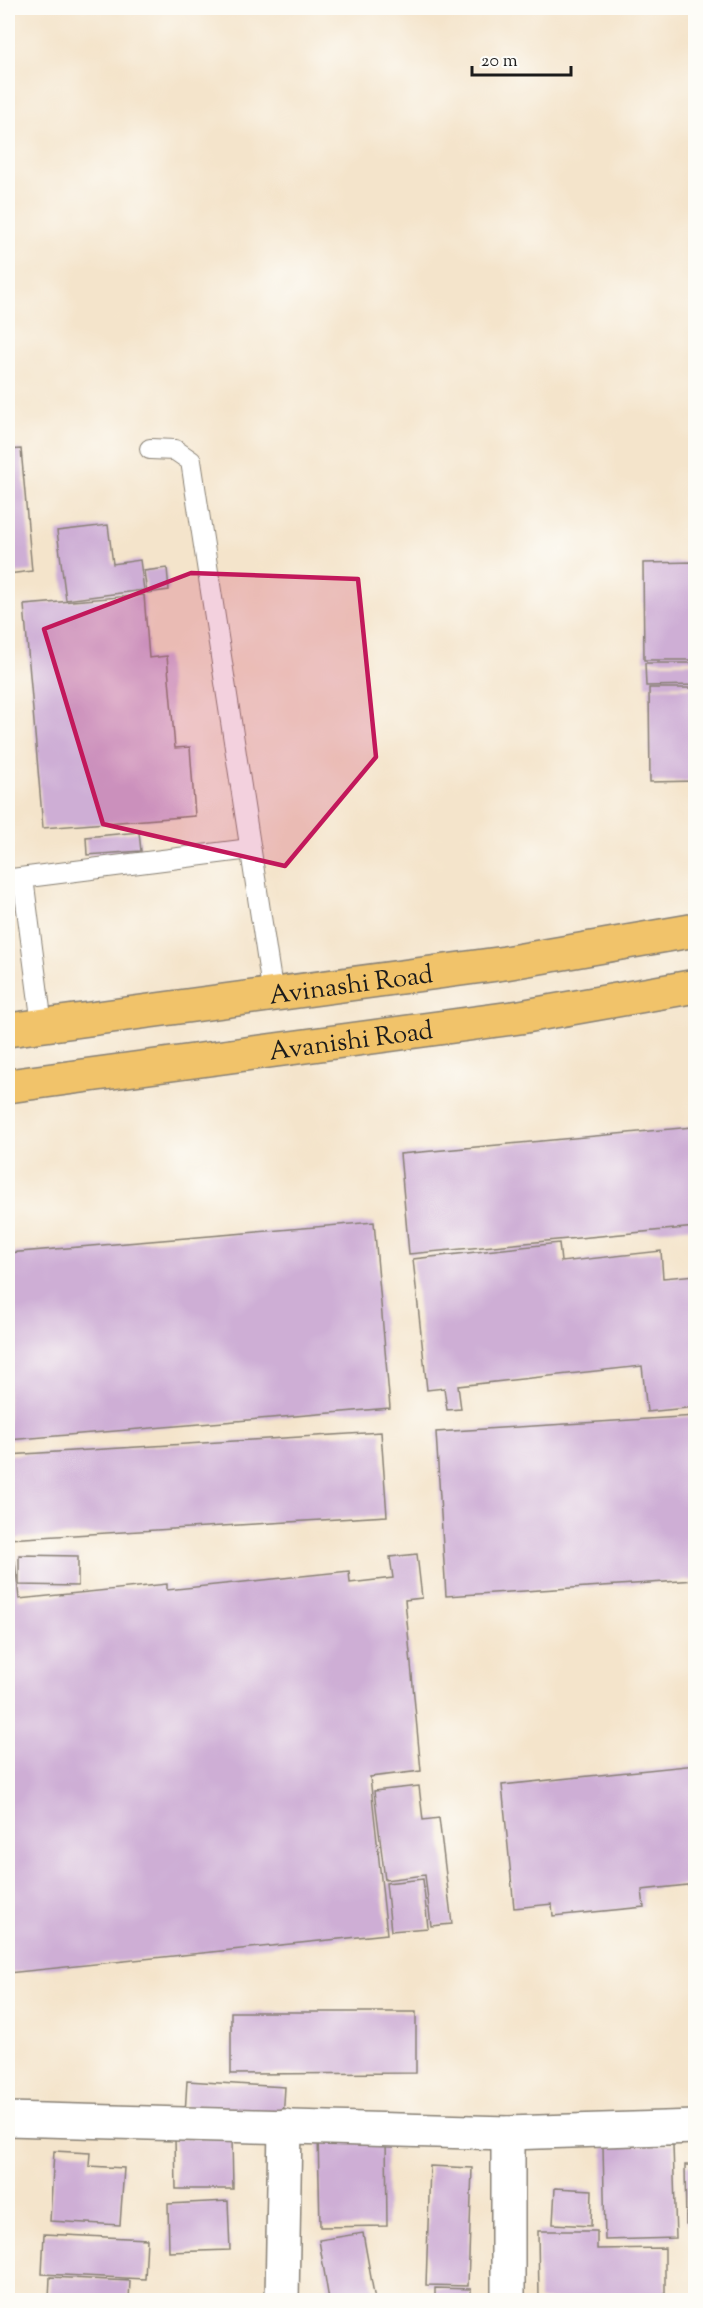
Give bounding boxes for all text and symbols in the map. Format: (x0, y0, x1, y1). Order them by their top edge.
scale bar (472, 39, 571, 77)
text: 20 m (481, 49, 518, 75)
street label: Avinashi Road (267, 957, 436, 1016)
street label: Avanishi Road (267, 1013, 436, 1072)

